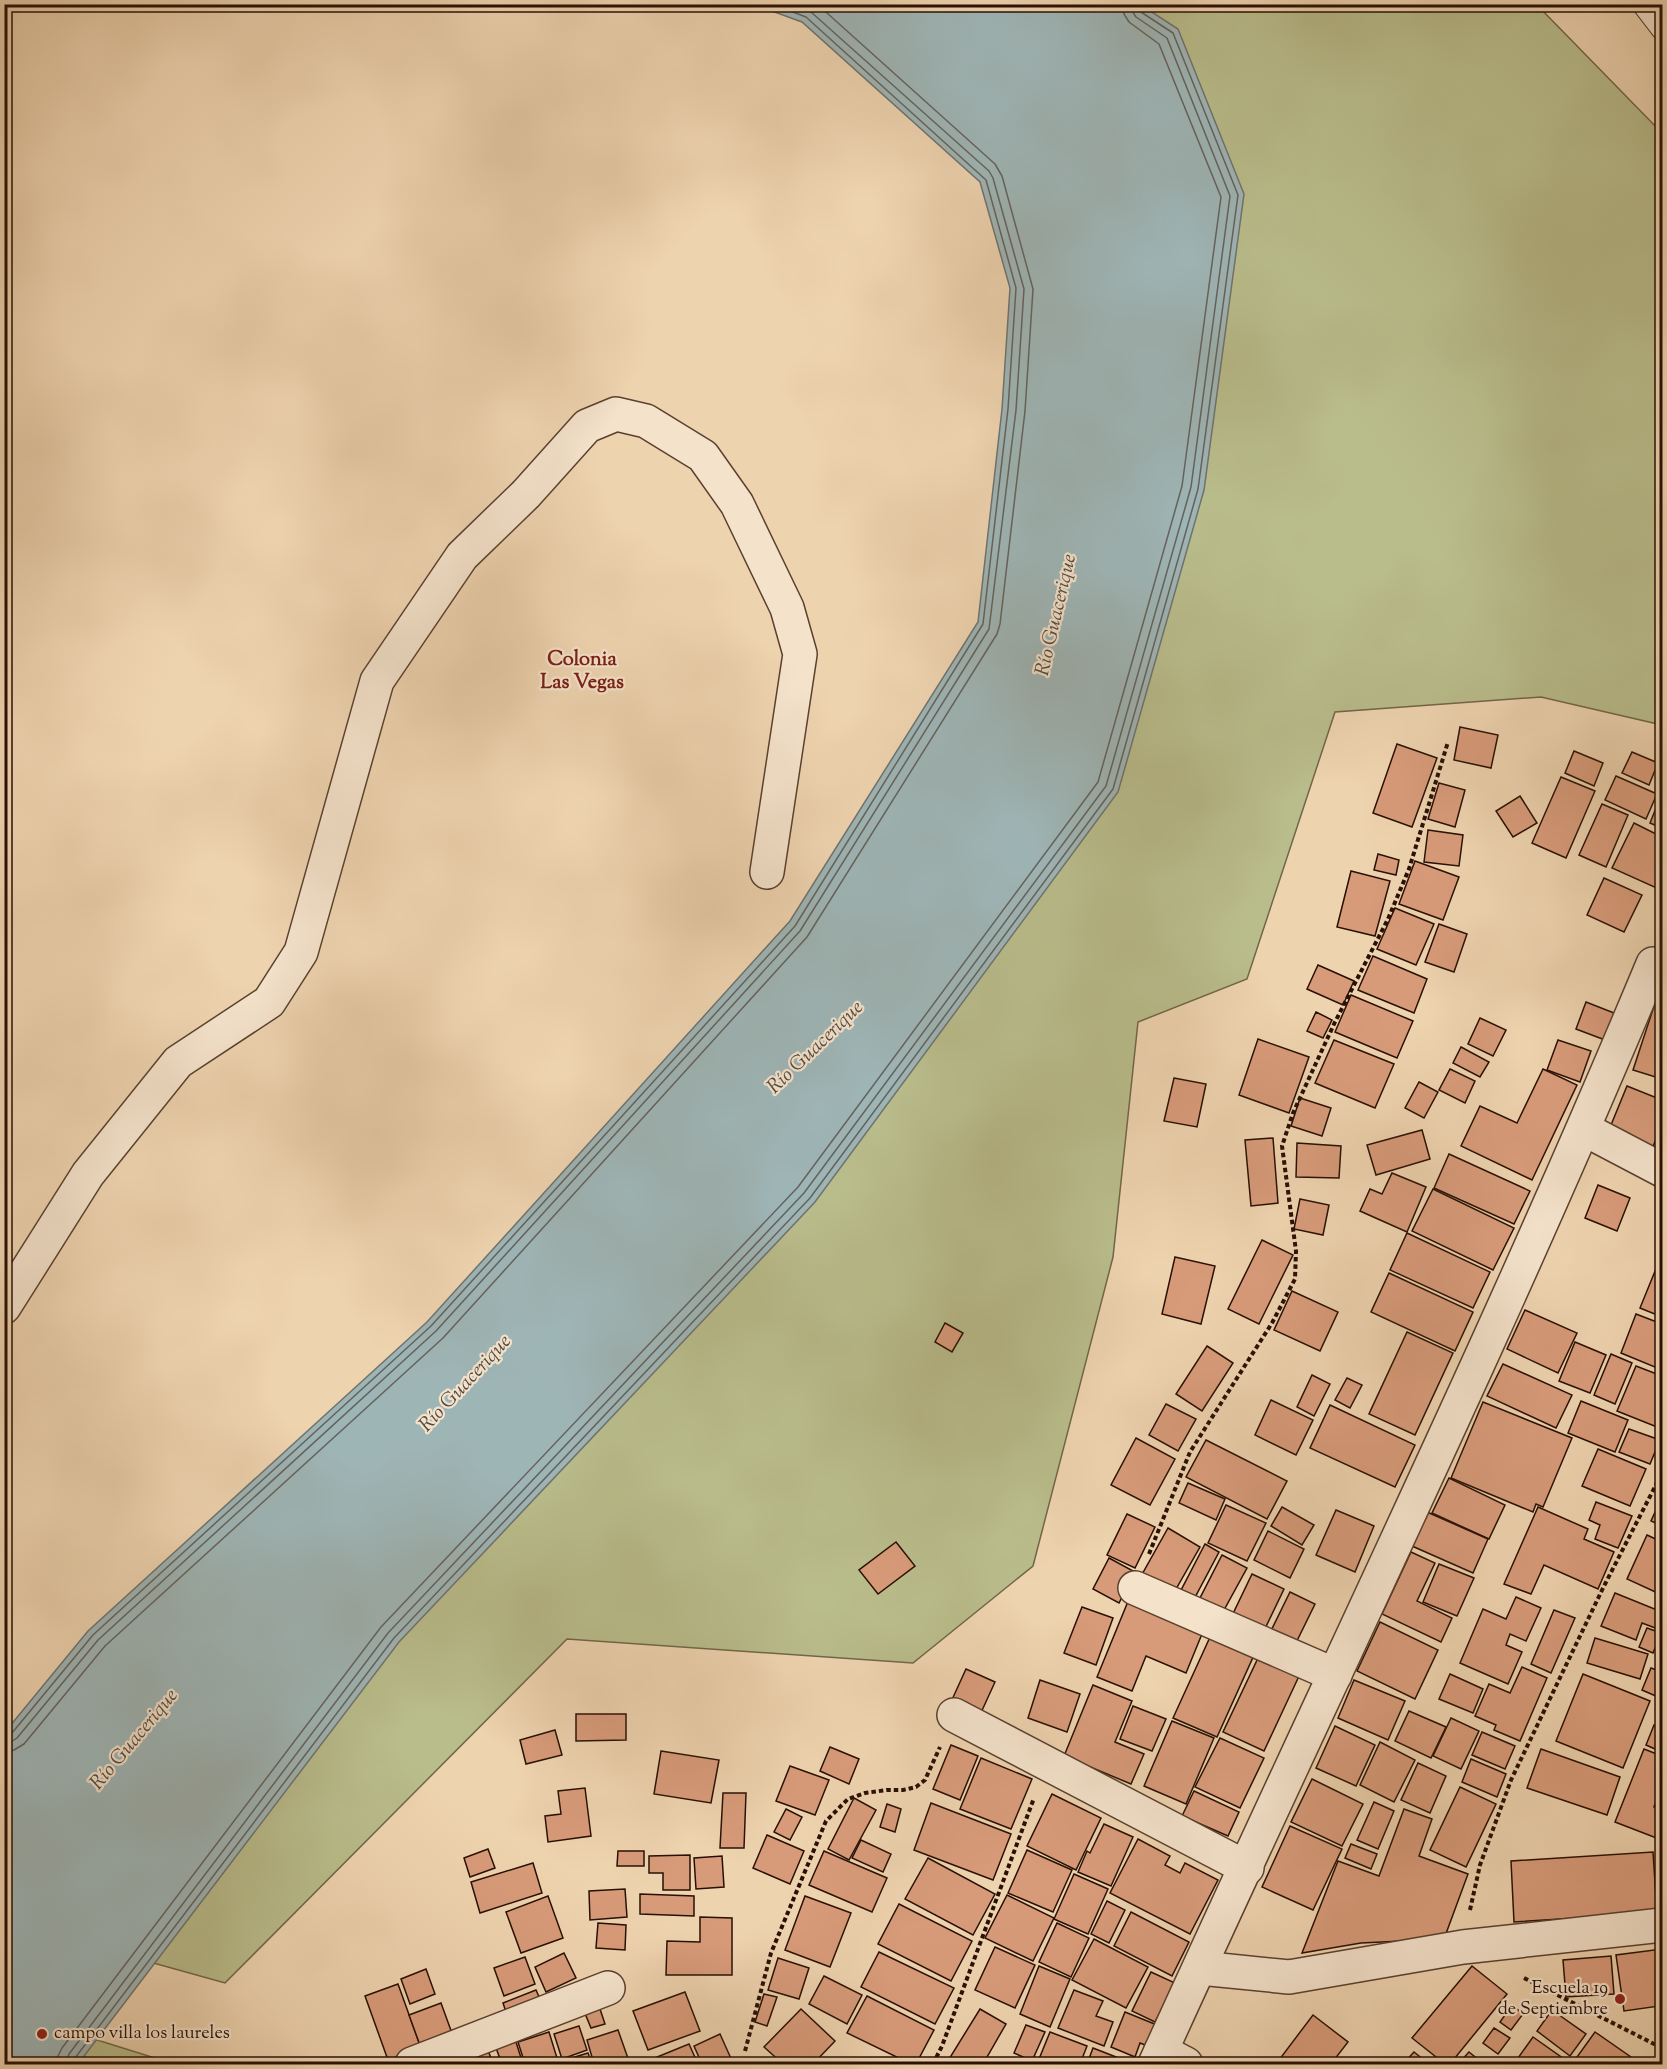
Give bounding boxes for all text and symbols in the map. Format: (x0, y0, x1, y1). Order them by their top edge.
water label: Río Guacerique (1029, 551, 1085, 679)
district label: Colonia Las Vegas (540, 646, 624, 698)
water label: Río Guacerique (761, 995, 871, 1101)
water label: Río Guacerique (413, 1329, 519, 1439)
water label: Río Guacerique (84, 1683, 186, 1797)
place label: Escuela 19 de Septiembre (1498, 1976, 1608, 2023)
marker: Escuela 19 de Septiembre (1613, 1992, 1627, 2006)
place label: campo villa los laureles (54, 2021, 230, 2047)
marker: campo villa los laureles (35, 2027, 49, 2041)

